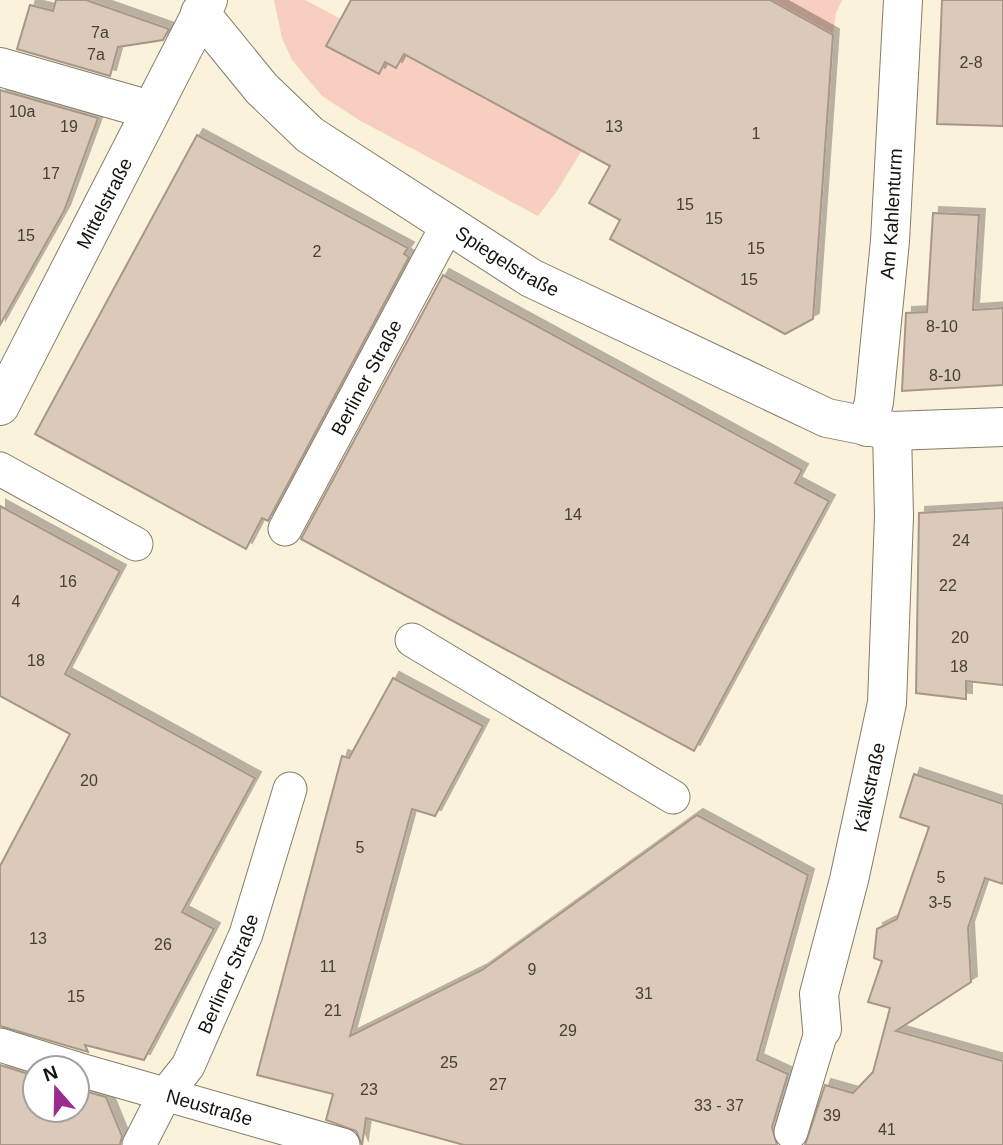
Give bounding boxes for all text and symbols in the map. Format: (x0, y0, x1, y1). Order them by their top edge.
house number: 7a (91, 24, 109, 41)
house number: 7a (87, 46, 105, 63)
house number: 2-8 (959, 54, 983, 71)
house number: 10a (9, 103, 35, 120)
house number: 19 (60, 118, 78, 135)
house number: 13 (605, 118, 623, 135)
house number: 1 (752, 125, 761, 142)
street label: Am Kahlenturm (876, 148, 905, 280)
street label: Mittelstraße (72, 154, 136, 252)
house number: 17 (42, 165, 60, 182)
house number: 15 (676, 196, 694, 213)
house number: 15 (705, 210, 723, 227)
street label: Spiegelstraße (452, 222, 562, 300)
house number: 15 (17, 227, 35, 244)
house number: 15 (747, 240, 765, 257)
house number: 2 (313, 243, 322, 260)
house number: 15 (740, 271, 758, 288)
street label: Berliner Straße (327, 316, 406, 439)
house number: 8-10 (926, 318, 958, 335)
house number: 8-10 (929, 367, 961, 384)
house number: 14 (564, 506, 582, 523)
house number: 24 (952, 532, 970, 549)
house number: 16 (59, 573, 77, 590)
house number: 22 (939, 577, 957, 594)
house number: 4 (12, 593, 21, 610)
house number: 20 (951, 629, 969, 646)
house number: 18 (27, 652, 45, 669)
house number: 18 (950, 658, 968, 675)
street label: Kälkstraße (849, 740, 889, 834)
house number: 20 (80, 772, 98, 789)
house number: 5 (356, 839, 365, 856)
house number: 5 (937, 869, 946, 886)
house number: 3-5 (928, 894, 952, 911)
street label: Berliner Straße (193, 911, 262, 1037)
house number: 13 (29, 930, 47, 947)
house number: 26 (154, 936, 172, 953)
house number: 11 (320, 958, 336, 975)
house number: 9 (528, 961, 537, 978)
house number: 31 (635, 985, 653, 1002)
house number: 15 (67, 988, 85, 1005)
house number: 21 (324, 1002, 342, 1019)
house number: 29 (559, 1022, 577, 1039)
north arrow (21, 1054, 91, 1124)
house number: 25 (440, 1054, 458, 1071)
text: N (40, 1061, 60, 1086)
house number: 27 (489, 1076, 507, 1093)
house number: 23 (360, 1081, 378, 1098)
street label: Neustraße (164, 1085, 255, 1129)
house number: 33 - 37 (694, 1097, 744, 1114)
house number: 39 (823, 1107, 841, 1124)
house number: 41 (878, 1121, 896, 1138)

